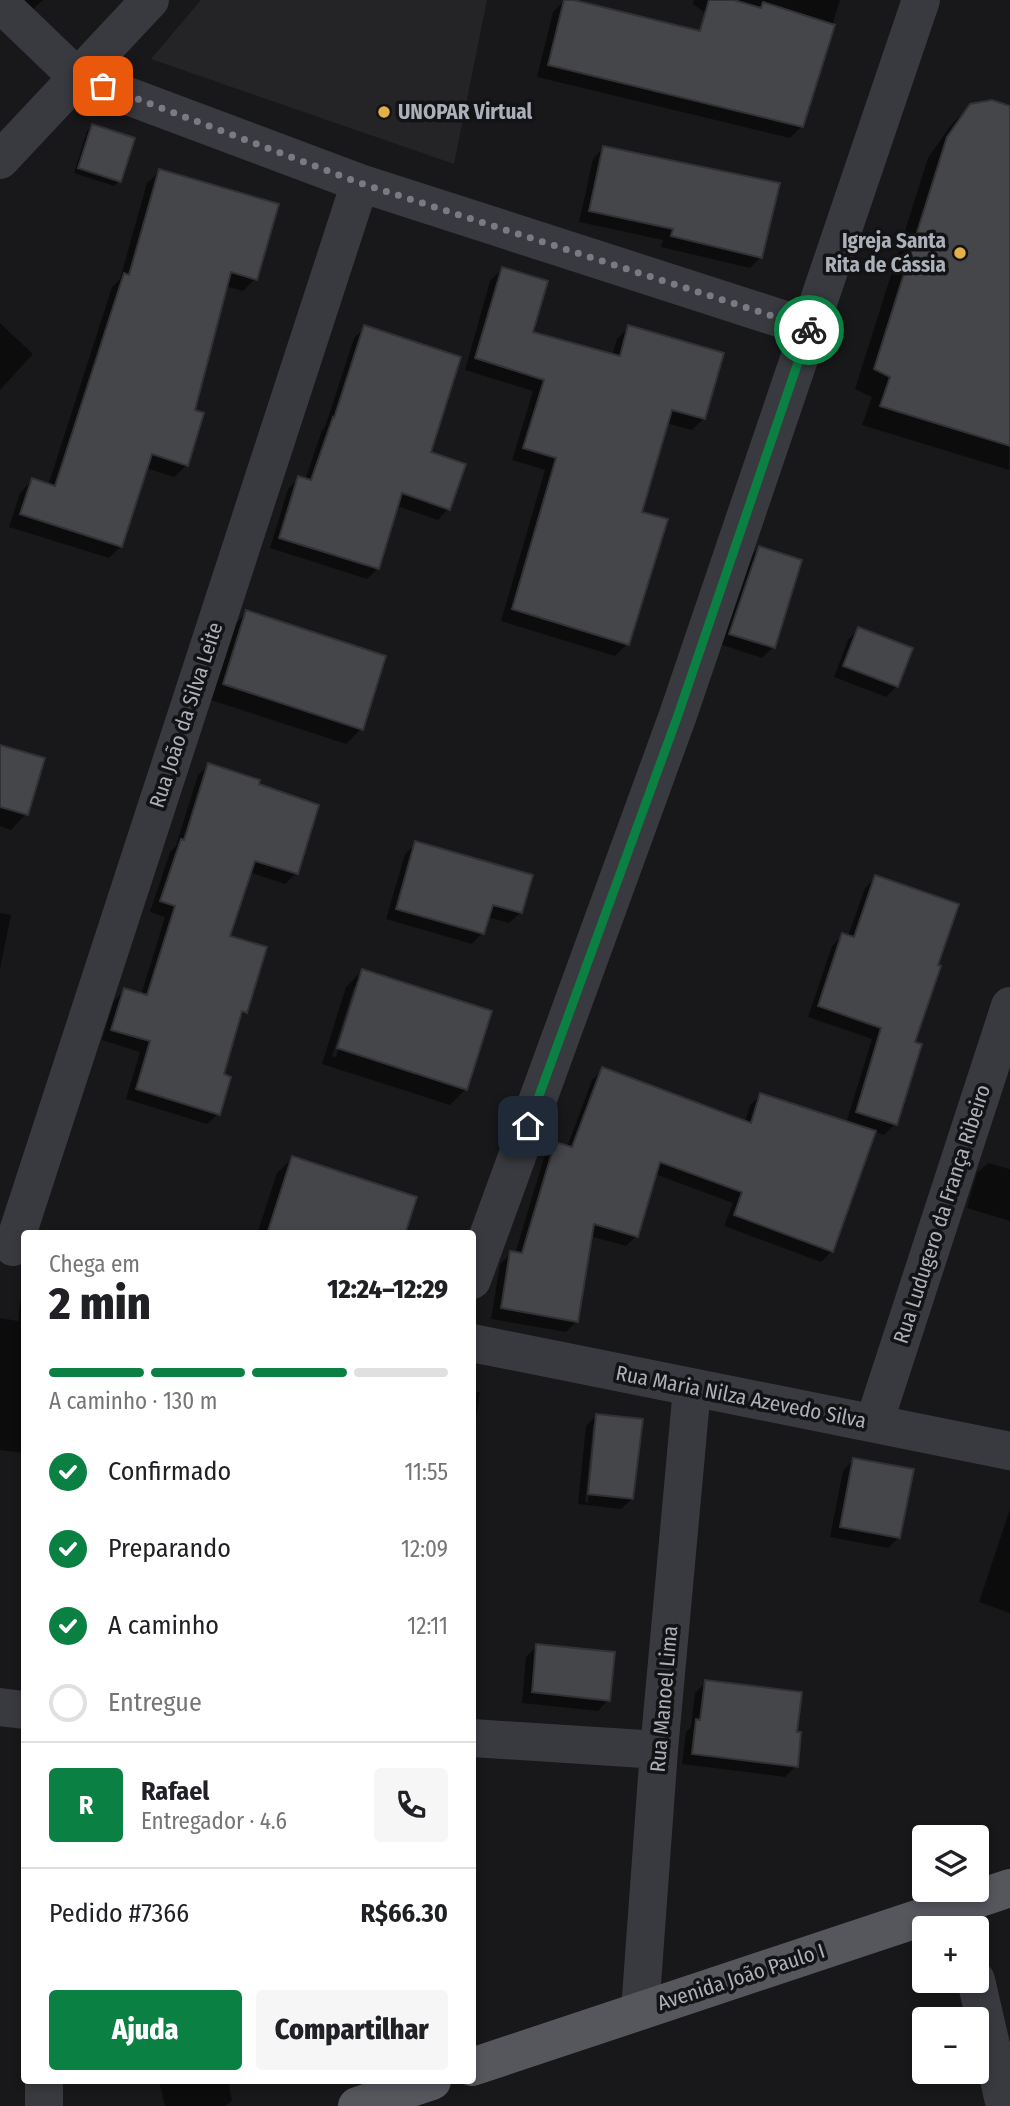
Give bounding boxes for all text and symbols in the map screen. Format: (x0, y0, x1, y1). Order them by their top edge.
pin (73, 56, 133, 116)
icon: bag (84, 67, 122, 105)
place label: UNOPAR Virtual (398, 99, 533, 125)
marker: UNOPAR Virtual (376, 104, 392, 120)
place label: Igreja Santa Rita de Cássia (825, 228, 946, 278)
marker: Igreja Santa Rita de Cássia (952, 245, 968, 261)
courier (774, 295, 844, 365)
icon: bike (790, 311, 828, 349)
street label: Rua João da Silva Leite (144, 619, 228, 811)
street label: Rua Ludugero da França Ribeiro (888, 1081, 996, 1347)
pin (498, 1096, 558, 1156)
icon: home (509, 1107, 547, 1145)
text: Chega em (49, 1250, 140, 1278)
text: 12:24–12:29 (327, 1274, 448, 1305)
text: 2 min (49, 1276, 151, 1331)
street label: Rua Maria Nilza Azevedo Silva (614, 1360, 868, 1434)
text: A caminho · 130 m (49, 1387, 217, 1415)
icon: check (49, 1453, 87, 1491)
text: Confirmado (108, 1456, 231, 1487)
text: 11:55 (404, 1458, 448, 1486)
icon: check (49, 1530, 87, 1568)
text: Preparando (108, 1533, 231, 1564)
text: 12:09 (401, 1535, 448, 1563)
icon: check (49, 1607, 87, 1645)
text: A caminho (108, 1610, 219, 1641)
text: 12:11 (407, 1612, 448, 1640)
street label: Rua Manoel Lima (645, 1625, 683, 1773)
text: Entregue (108, 1687, 202, 1718)
button: phone (374, 1768, 448, 1842)
text: Rafael (141, 1776, 209, 1807)
text: R (79, 1790, 93, 1821)
text: Entregador · 4.6 (141, 1807, 287, 1835)
map controls (912, 1825, 989, 2084)
button: layers (912, 1825, 989, 1902)
text: Pedido #7366 (49, 1898, 189, 1929)
text: R$66.30 (361, 1898, 448, 1929)
button: + (912, 1916, 989, 1993)
street label: Avenida João Paulo I (654, 1938, 828, 2016)
button: Ajuda (49, 1990, 242, 2070)
button: Compartilhar (256, 1990, 448, 2070)
button: − (912, 2007, 989, 2084)

